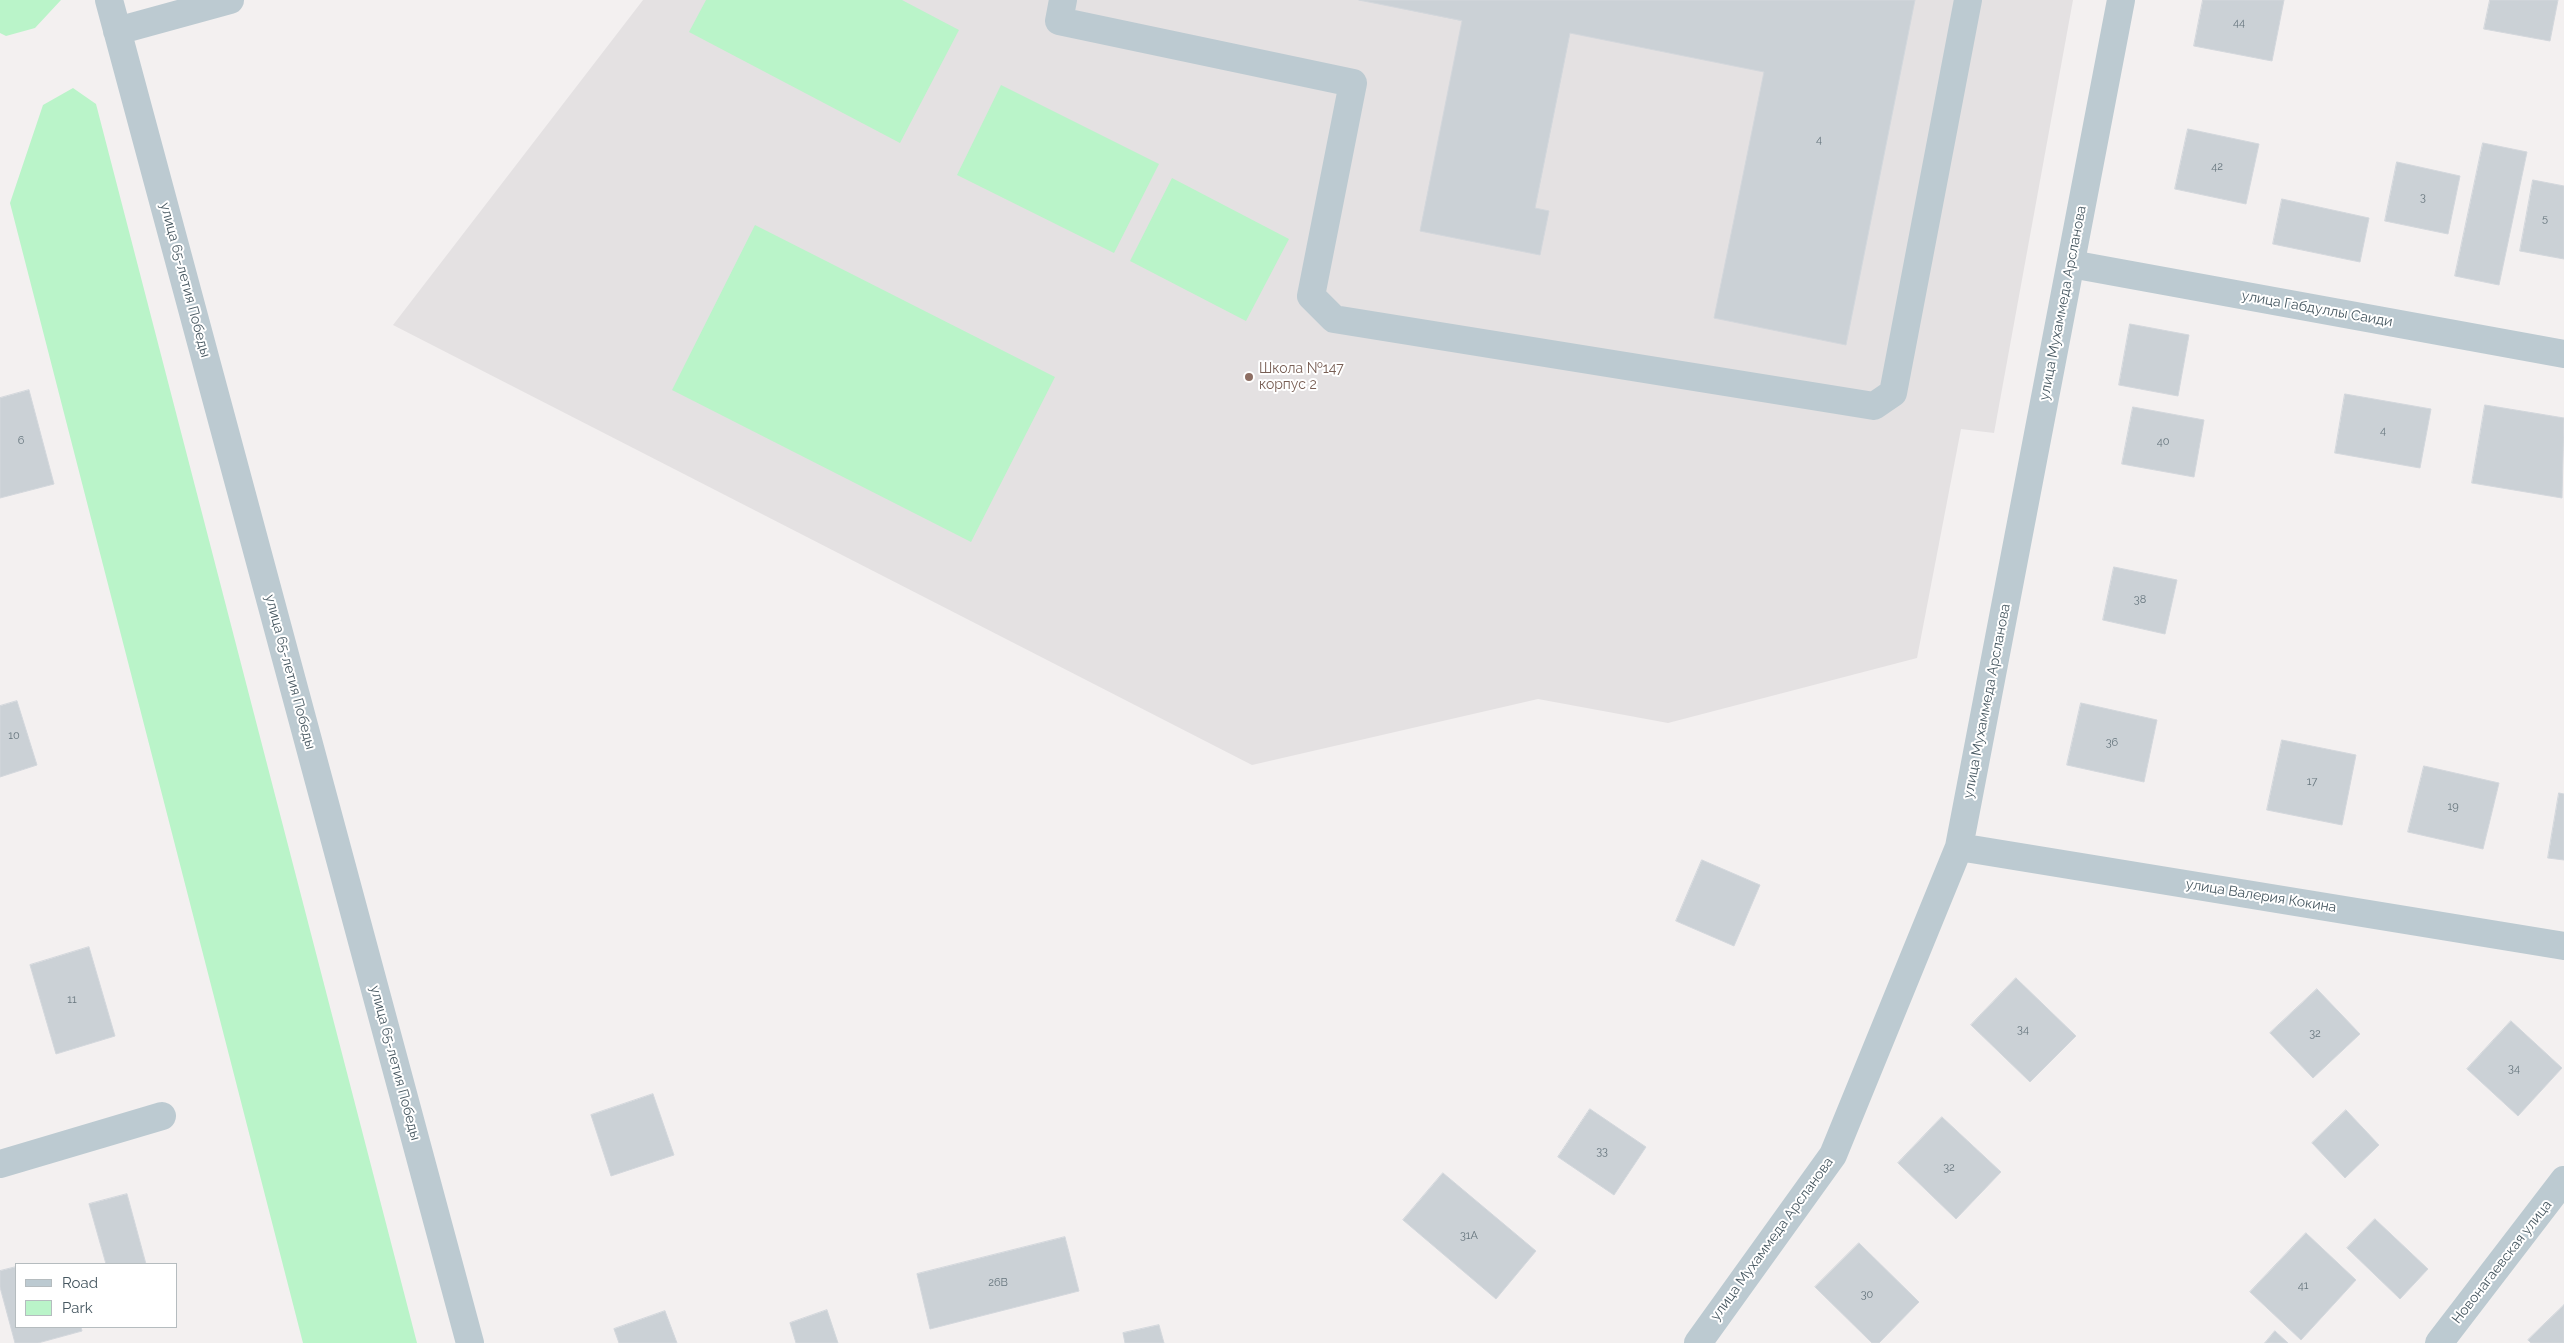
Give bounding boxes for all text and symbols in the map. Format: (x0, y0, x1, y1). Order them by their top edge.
house number: 44 (2233, 16, 2245, 30)
house number: 4 (1816, 133, 1822, 147)
house number: 42 (2211, 160, 2223, 174)
house number: 3 (2420, 191, 2426, 205)
street label: улица 65-летия Победы (156, 201, 214, 359)
street label: улица Мухаммеда Арсланова (2036, 204, 2090, 402)
house number: 5 (2542, 212, 2548, 226)
street label: улица Габдуллы Саиди (2240, 287, 2394, 331)
place label: Школа №147 корпус 2 (1259, 361, 1344, 394)
marker: Школа №147 корпус 2 (1243, 371, 1255, 383)
house number: 4 (2380, 424, 2386, 438)
house number: 6 (18, 434, 24, 448)
house number: 40 (2157, 435, 2169, 449)
street label: улица 65-летия Победы (261, 593, 319, 751)
house number: 38 (2134, 593, 2146, 607)
street label: улица Мухаммеда Арсланова (1960, 602, 2014, 800)
house number: 10 (8, 729, 20, 743)
house number: 36 (2106, 736, 2118, 750)
house number: 17 (2307, 775, 2317, 789)
house number: 19 (2447, 800, 2459, 814)
street label: улица Валерия Кокина (2184, 876, 2338, 916)
street label: улица 65-летия Победы (366, 984, 424, 1142)
house number: 11 (67, 993, 77, 1007)
house number: 34 (2017, 1023, 2029, 1037)
house number: 32 (2309, 1027, 2321, 1041)
house number: 34 (2508, 1062, 2520, 1076)
house number: 33 (1596, 1145, 1608, 1159)
street label: улица Мухаммеда Арсланова (1707, 1154, 1837, 1324)
house number: 32 (1943, 1161, 1955, 1175)
street label: Новонагаевская улица (2449, 1197, 2555, 1327)
house number: 31А (1460, 1229, 1478, 1243)
legend (15, 1263, 178, 1328)
text: Road (62, 1274, 98, 1292)
house number: 26В (988, 1276, 1008, 1290)
house number: 41 (2298, 1279, 2308, 1293)
house number: 30 (1861, 1288, 1873, 1302)
text: Park (62, 1299, 93, 1317)

